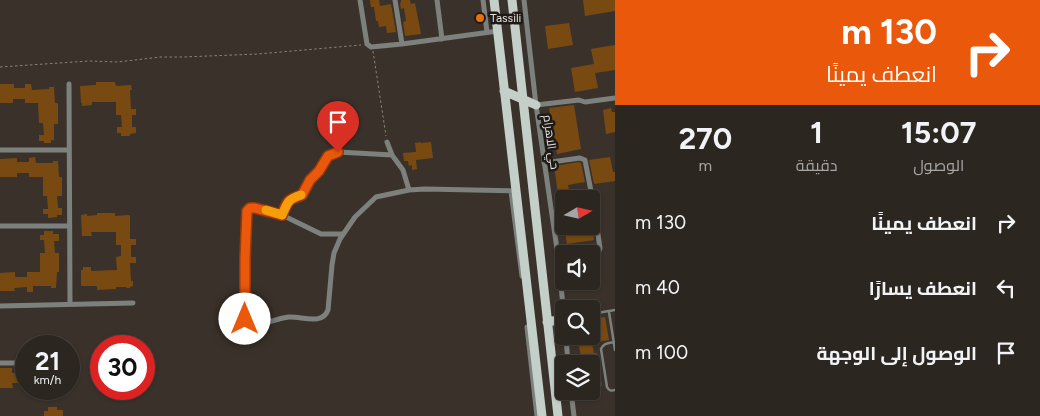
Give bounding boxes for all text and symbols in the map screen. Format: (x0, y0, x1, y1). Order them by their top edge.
place label: Tassili (490, 11, 521, 25)
text: 130 m (841, 11, 937, 53)
marker: Tassili (474, 12, 486, 24)
icon: right (955, 20, 1020, 85)
text: انعطف يمينًا (826, 61, 937, 88)
pin (317, 101, 359, 152)
icon: arrive (324, 108, 352, 136)
street label: حي الاهرام (537, 114, 562, 171)
text: 1 (810, 114, 823, 151)
text: 15:07 (901, 114, 976, 151)
text: 270 (679, 120, 732, 157)
text: m (699, 156, 712, 175)
text: دقيقة (796, 156, 837, 175)
text: الوصول (913, 156, 964, 175)
north arrow (555, 190, 600, 235)
map controls (555, 190, 600, 400)
icon: right (992, 209, 1020, 237)
text: 130 m (635, 211, 686, 234)
text: انعطف يمينًا (871, 212, 977, 235)
button: sound (555, 245, 600, 290)
icon: left (992, 274, 1020, 302)
text: 40 m (635, 276, 680, 299)
text: انعطف يسارًا (869, 277, 977, 300)
position arrow (218, 292, 270, 344)
button: search (555, 300, 600, 345)
speed limit sign: 30 (90, 335, 155, 400)
icon: arrive (992, 339, 1020, 367)
text: 100 m (635, 341, 688, 364)
text: الوصول إلى الوجهة (817, 342, 977, 365)
text: 21 (35, 346, 60, 376)
button: layers (555, 355, 600, 400)
text: km/h (34, 373, 61, 387)

